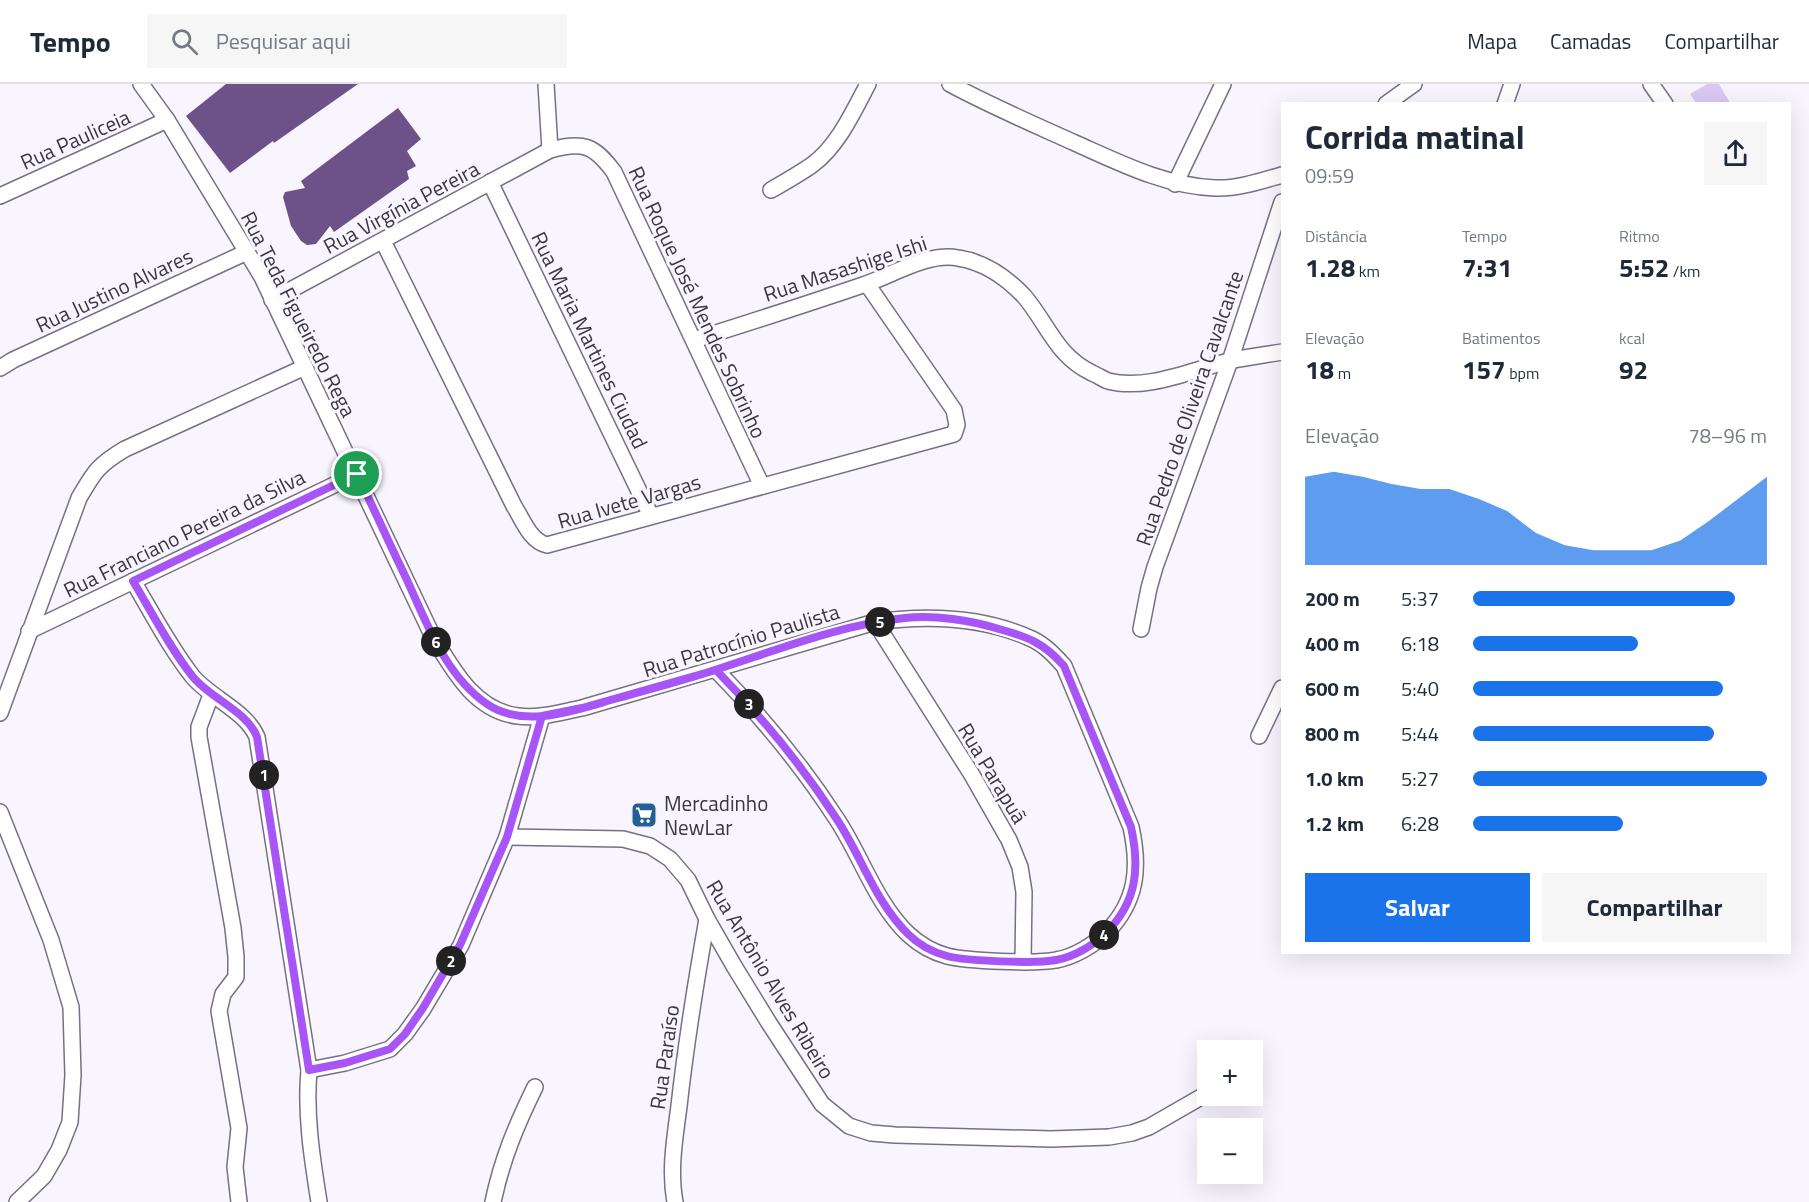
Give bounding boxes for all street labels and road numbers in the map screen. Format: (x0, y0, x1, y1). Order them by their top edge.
street label: Rua Pauliceia (15, 100, 136, 177)
street label: Rua Virgínia Pereira (317, 152, 485, 262)
street label: Rua Roque José Mendes Sobrinho (621, 161, 775, 443)
street label: Rua Teda Figueiredo Rega (233, 206, 365, 423)
street label: Rua Maria Martines Ciudad (523, 226, 657, 454)
street label: Rua Masashige Ishi (759, 227, 931, 309)
street label: Rua Justino Alvares (30, 240, 198, 340)
street label: Rua Pedro de Oliveira Cavalcante (1127, 266, 1251, 550)
street label: Rua Franciano Pereira da Silva (58, 460, 311, 606)
street label: Rua Ivete Vargas (554, 465, 704, 537)
street label: Rua Patrocínio Paulista (639, 595, 844, 685)
street label: Rua Parapuã (950, 717, 1036, 830)
street label: Rua Antônio Alves Ribeiro (699, 873, 843, 1085)
street label: Rua Paraíso (641, 1003, 687, 1111)

